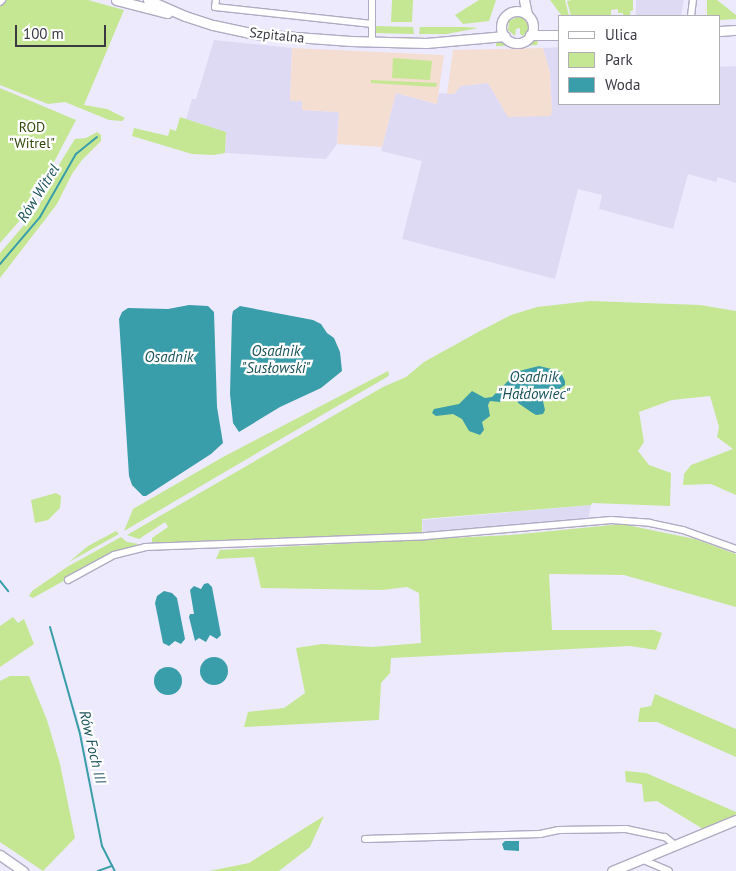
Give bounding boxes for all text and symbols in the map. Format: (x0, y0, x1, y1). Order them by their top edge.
scale bar (18, 15, 109, 47)
legend (558, 15, 721, 105)
text: 100 m (23, 24, 64, 43)
street label: Szpitalna (249, 24, 305, 46)
text: Ulica (605, 25, 637, 44)
text: Park (605, 50, 633, 69)
text: Woda (605, 75, 640, 94)
park label: ROD "Witrel" (9, 119, 55, 152)
water label: Rów Witrel (13, 160, 63, 226)
water label: Osadnik "Susłowski" (242, 341, 310, 376)
water label: Osadnik (144, 348, 194, 366)
water label: Osadnik "Hałdowiec" (498, 367, 570, 402)
water label: Rów Foch III (76, 708, 110, 786)

